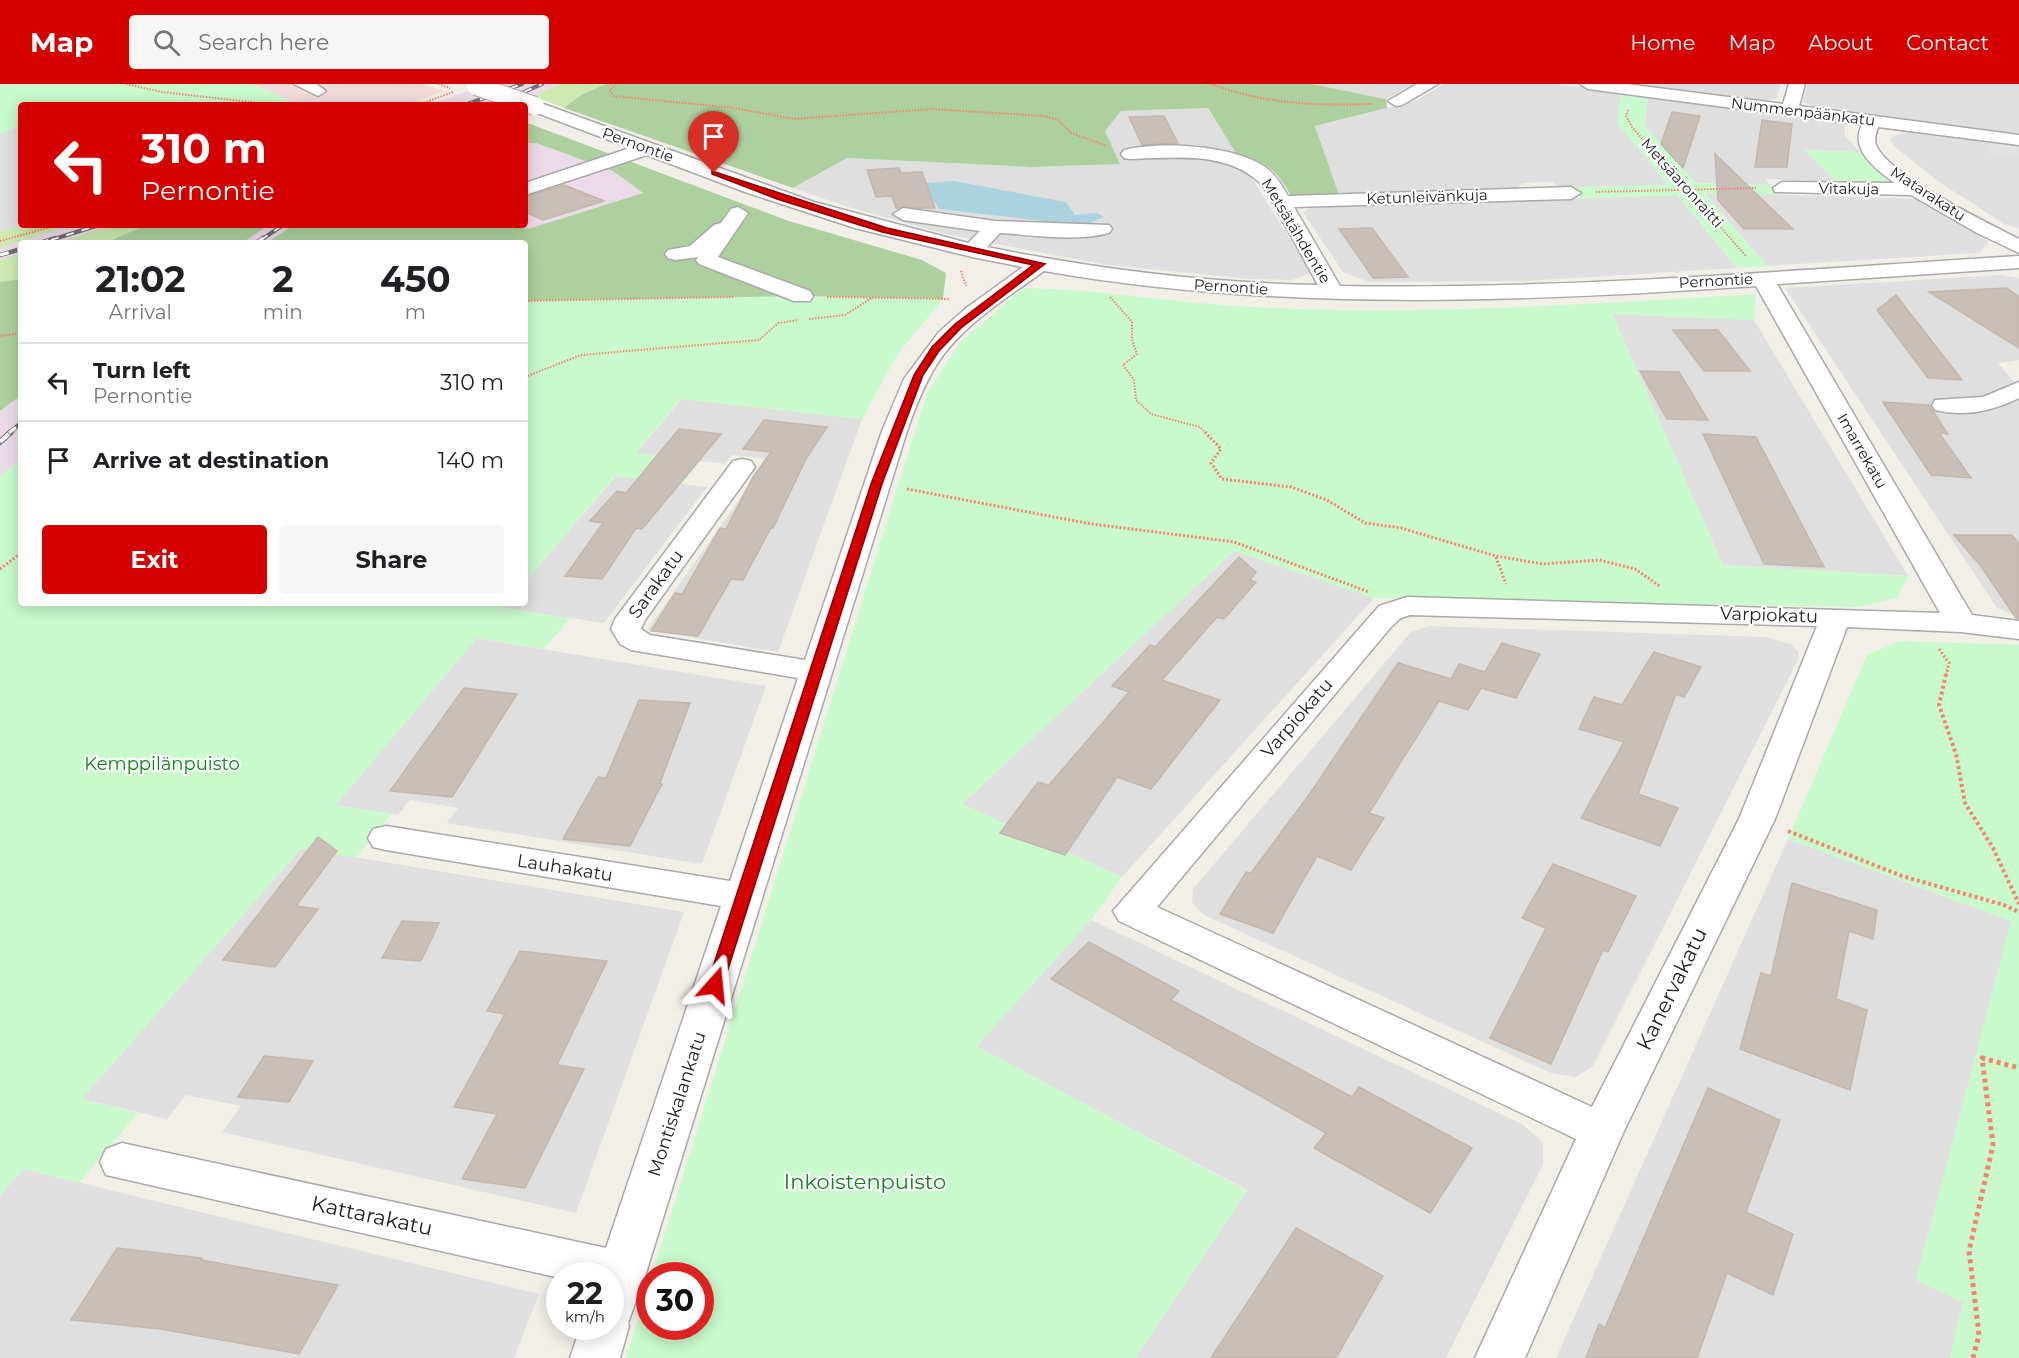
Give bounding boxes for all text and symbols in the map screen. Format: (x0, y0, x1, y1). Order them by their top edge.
search box (129, 15, 549, 69)
text: Map (30, 25, 93, 59)
icon: search (150, 26, 183, 59)
text: Search here (198, 29, 329, 56)
text: Home (1630, 30, 1695, 55)
text: Map (1728, 30, 1775, 55)
text: About (1808, 30, 1873, 55)
text: Contact (1906, 30, 1989, 55)
street label: Nummenpäänkatu (1730, 93, 1876, 130)
pin (688, 111, 739, 173)
icon: arrive (697, 120, 730, 153)
text: 310 m (141, 122, 267, 174)
street label: Pernontie (600, 123, 676, 166)
icon: left (42, 126, 120, 204)
street label: Metsäaronraitti (1637, 134, 1728, 231)
street label: Matarakatu (1887, 162, 1969, 225)
text: Pernontie (141, 174, 275, 207)
street label: Metsätähdentie (1258, 175, 1335, 287)
street label: Vitakuja (1819, 178, 1879, 199)
street label: Ketunleivänkuja (1366, 185, 1488, 208)
text: 21:02 (95, 257, 186, 301)
text: 2 (272, 257, 293, 301)
text: 450 (380, 257, 451, 301)
street label: Pernontie (1678, 269, 1754, 292)
street label: Pernontie (1193, 274, 1269, 299)
text: Arrival (109, 300, 172, 324)
text: min (263, 300, 303, 324)
text: m (405, 300, 426, 324)
text: Turn left (93, 357, 191, 384)
icon: left (42, 366, 75, 399)
text: 310 m (440, 369, 504, 396)
text: Pernontie (93, 384, 192, 408)
street label: Imarrekatu (1833, 410, 1892, 492)
icon: arrive (42, 444, 75, 477)
text: Arrive at destination (93, 447, 329, 474)
text: 140 m (438, 447, 504, 474)
button: Exit (42, 525, 267, 594)
button: Share (279, 525, 504, 594)
street label: Sarakatu (624, 545, 688, 623)
street label: Varpiokatu (1720, 602, 1818, 628)
street label: Varpiokatu (1256, 674, 1338, 762)
park label: Kemppilänpuisto (84, 753, 240, 775)
street label: Lauhakatu (516, 850, 614, 886)
street label: Kanervakatu (1631, 923, 1712, 1054)
position arrow (683, 953, 747, 1017)
street label: Montiskalankatu (643, 1029, 711, 1179)
park label: Inkoistenpuisto (784, 1169, 946, 1194)
street label: Kattarakatu (309, 1190, 435, 1241)
speed limit sign: 30 (636, 1262, 714, 1340)
text: 22 (567, 1275, 603, 1312)
text: km/h (565, 1307, 605, 1326)

